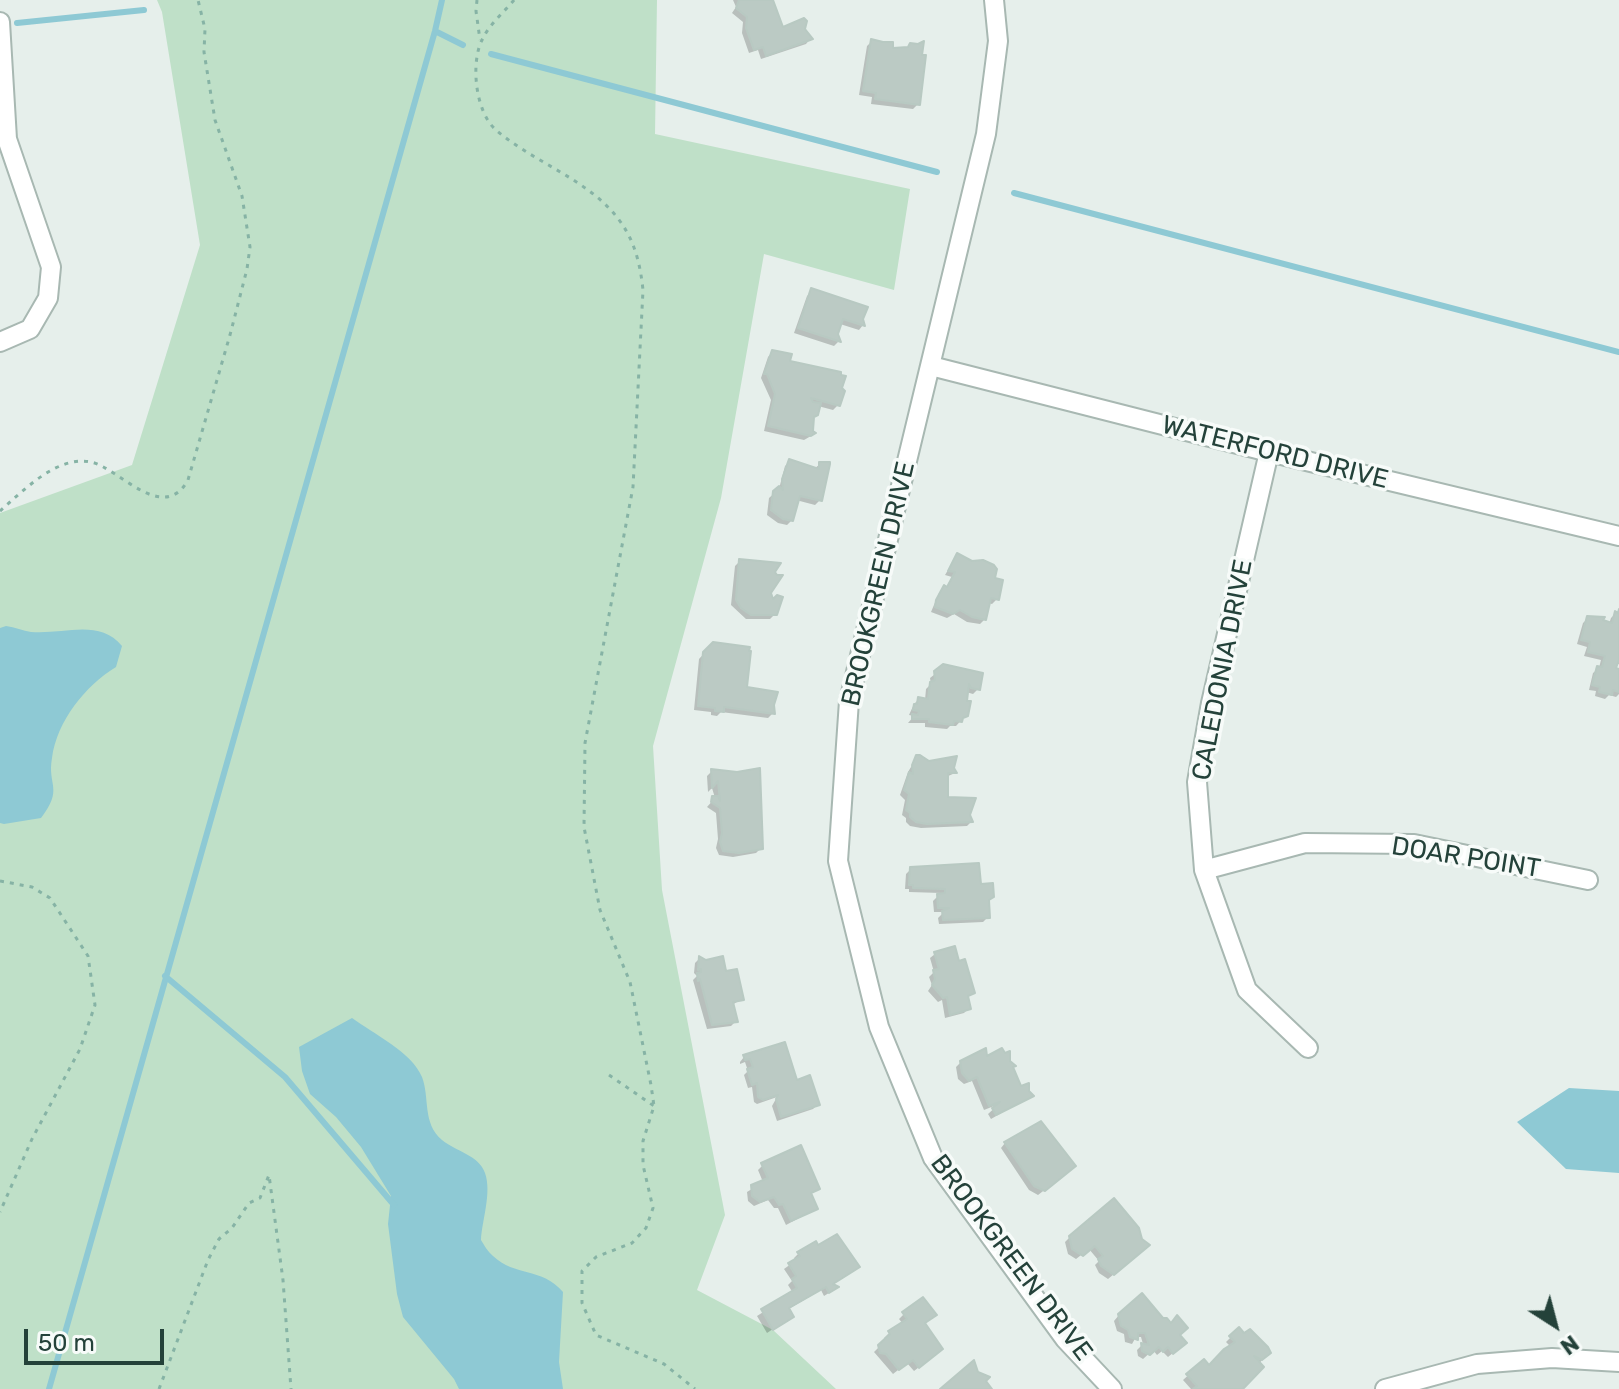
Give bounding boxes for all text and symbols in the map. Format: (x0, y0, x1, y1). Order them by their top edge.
street label: WATERFORD DRIVE (1159, 410, 1391, 496)
street label: BROOKGREEN DRIVE (836, 459, 922, 709)
street label: CALEDONIA DRIVE (1186, 557, 1260, 783)
street label: DOAR POINT (1389, 831, 1543, 885)
street label: BROOKGREEN DRIVE (923, 1149, 1099, 1367)
north arrow (1515, 1285, 1595, 1365)
scale bar (28, 1313, 168, 1363)
text: 50 m (38, 1329, 95, 1357)
text: N (1555, 1329, 1584, 1360)

